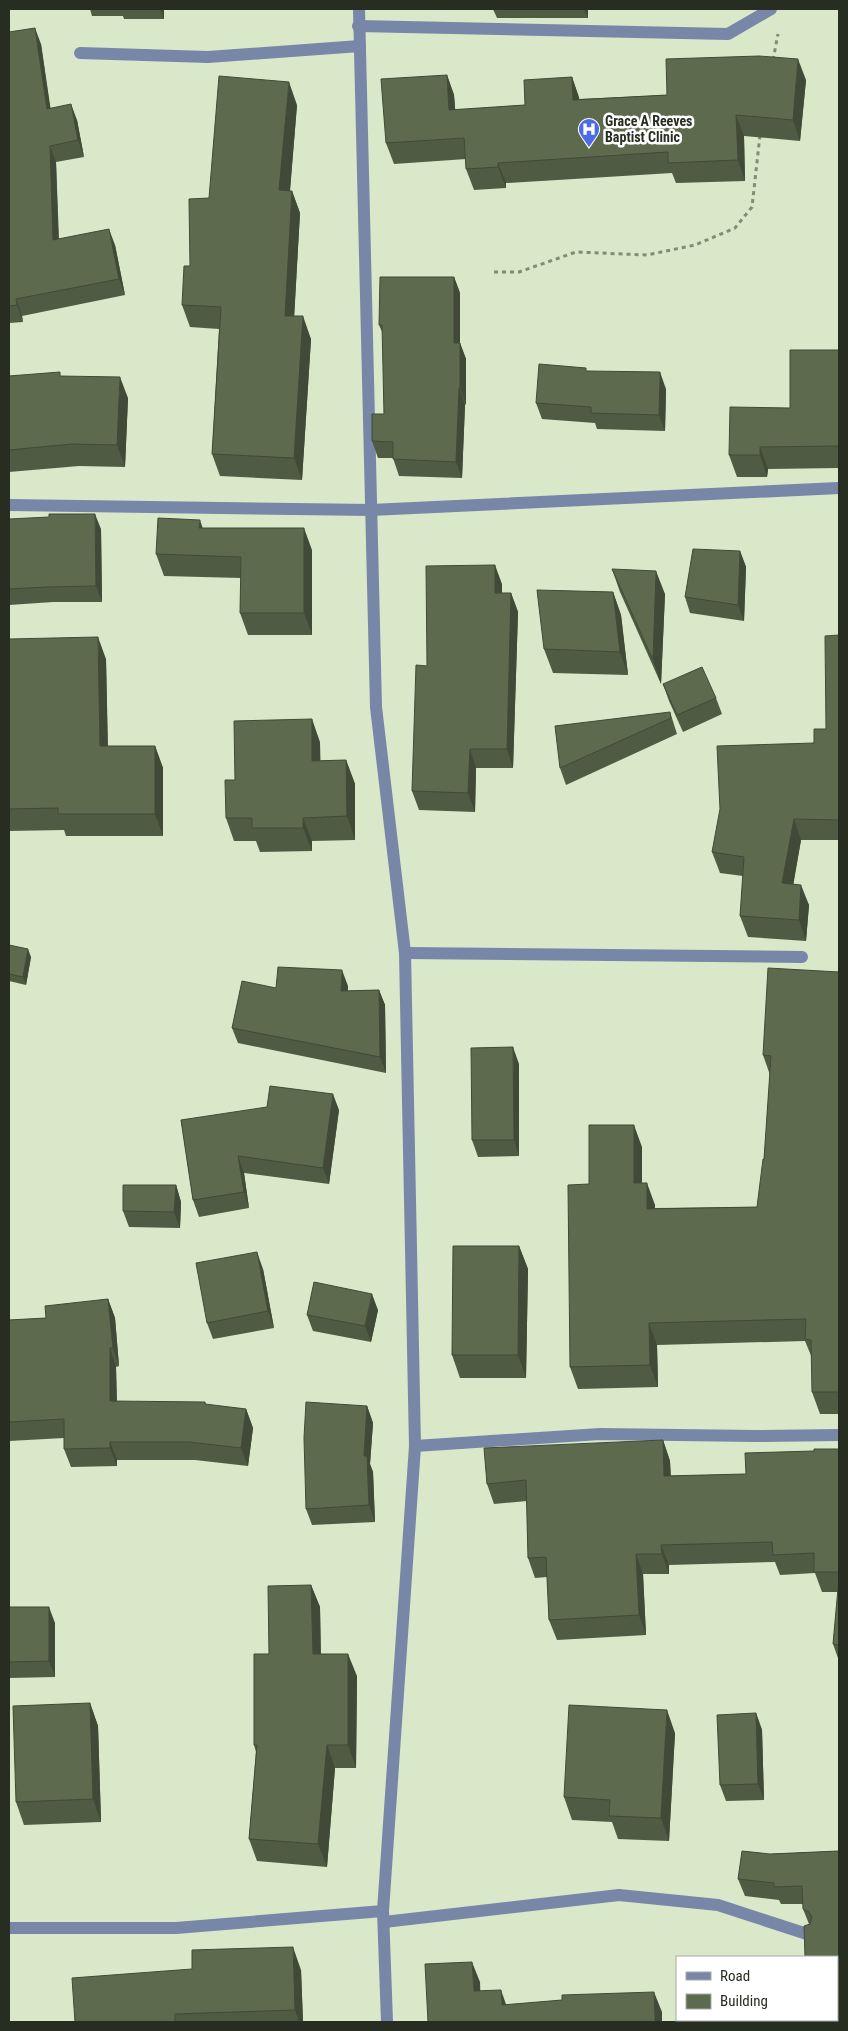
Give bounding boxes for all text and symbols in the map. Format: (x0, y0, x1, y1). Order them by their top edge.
place label: Grace A Reeves Baptist Clinic (605, 113, 692, 145)
hospital icon: Grace A Reeves Baptist Clinic (577, 117, 601, 148)
legend (676, 1956, 838, 2021)
text: Road (720, 1967, 750, 1985)
text: Building (720, 1992, 768, 2010)

